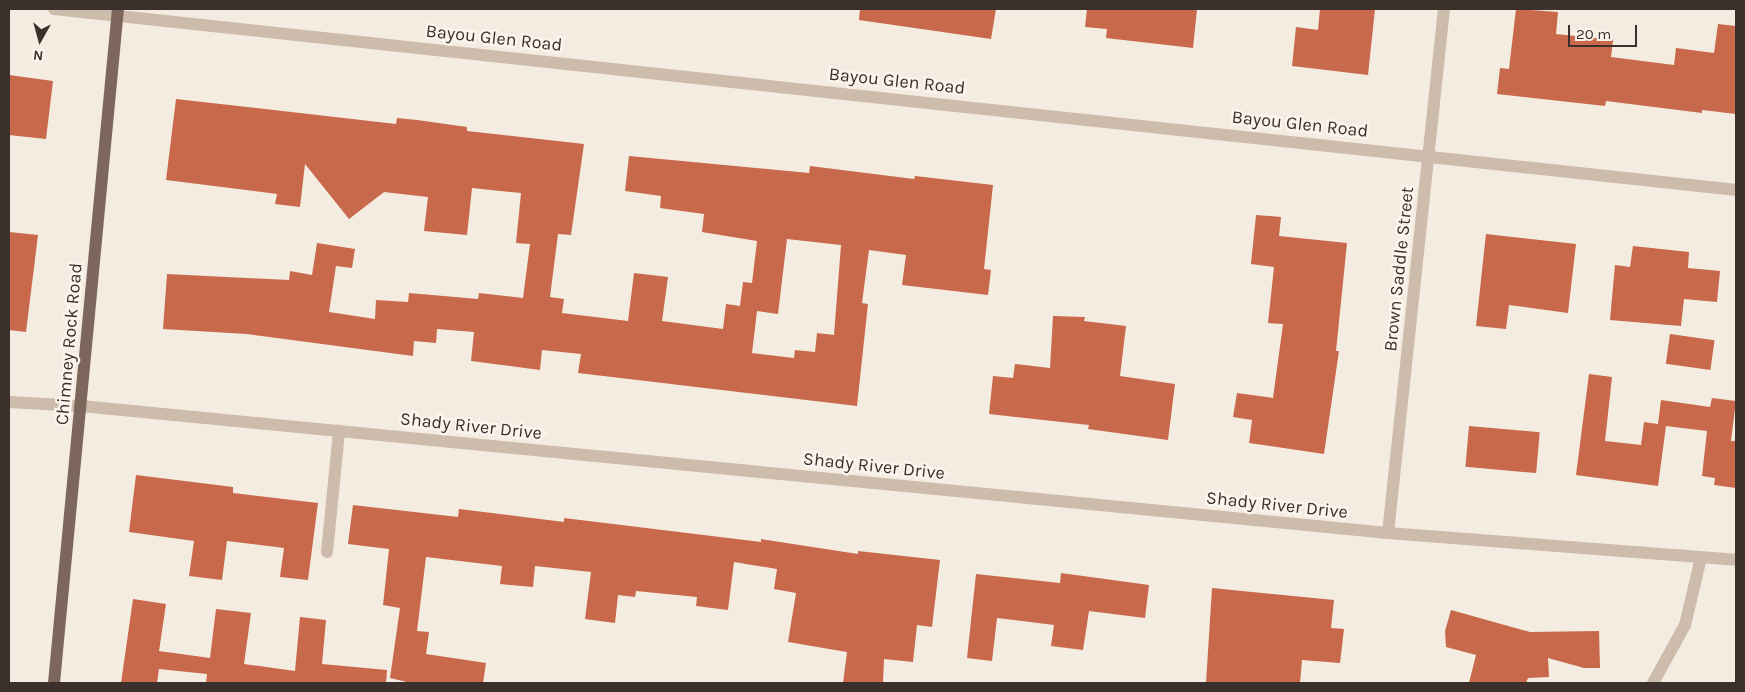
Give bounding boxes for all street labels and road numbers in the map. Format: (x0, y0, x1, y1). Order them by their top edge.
street label: Bayou Glen Road (425, 20, 563, 56)
street label: Bayou Glen Road (828, 63, 966, 99)
street label: Bayou Glen Road (1231, 106, 1369, 142)
street label: Brown Saddle Street (1380, 185, 1418, 353)
street label: Chimney Rock Road (51, 262, 87, 426)
street label: Shady River Drive (399, 408, 543, 444)
street label: Shady River Drive (802, 448, 946, 484)
street label: Shady River Drive (1205, 487, 1349, 523)

